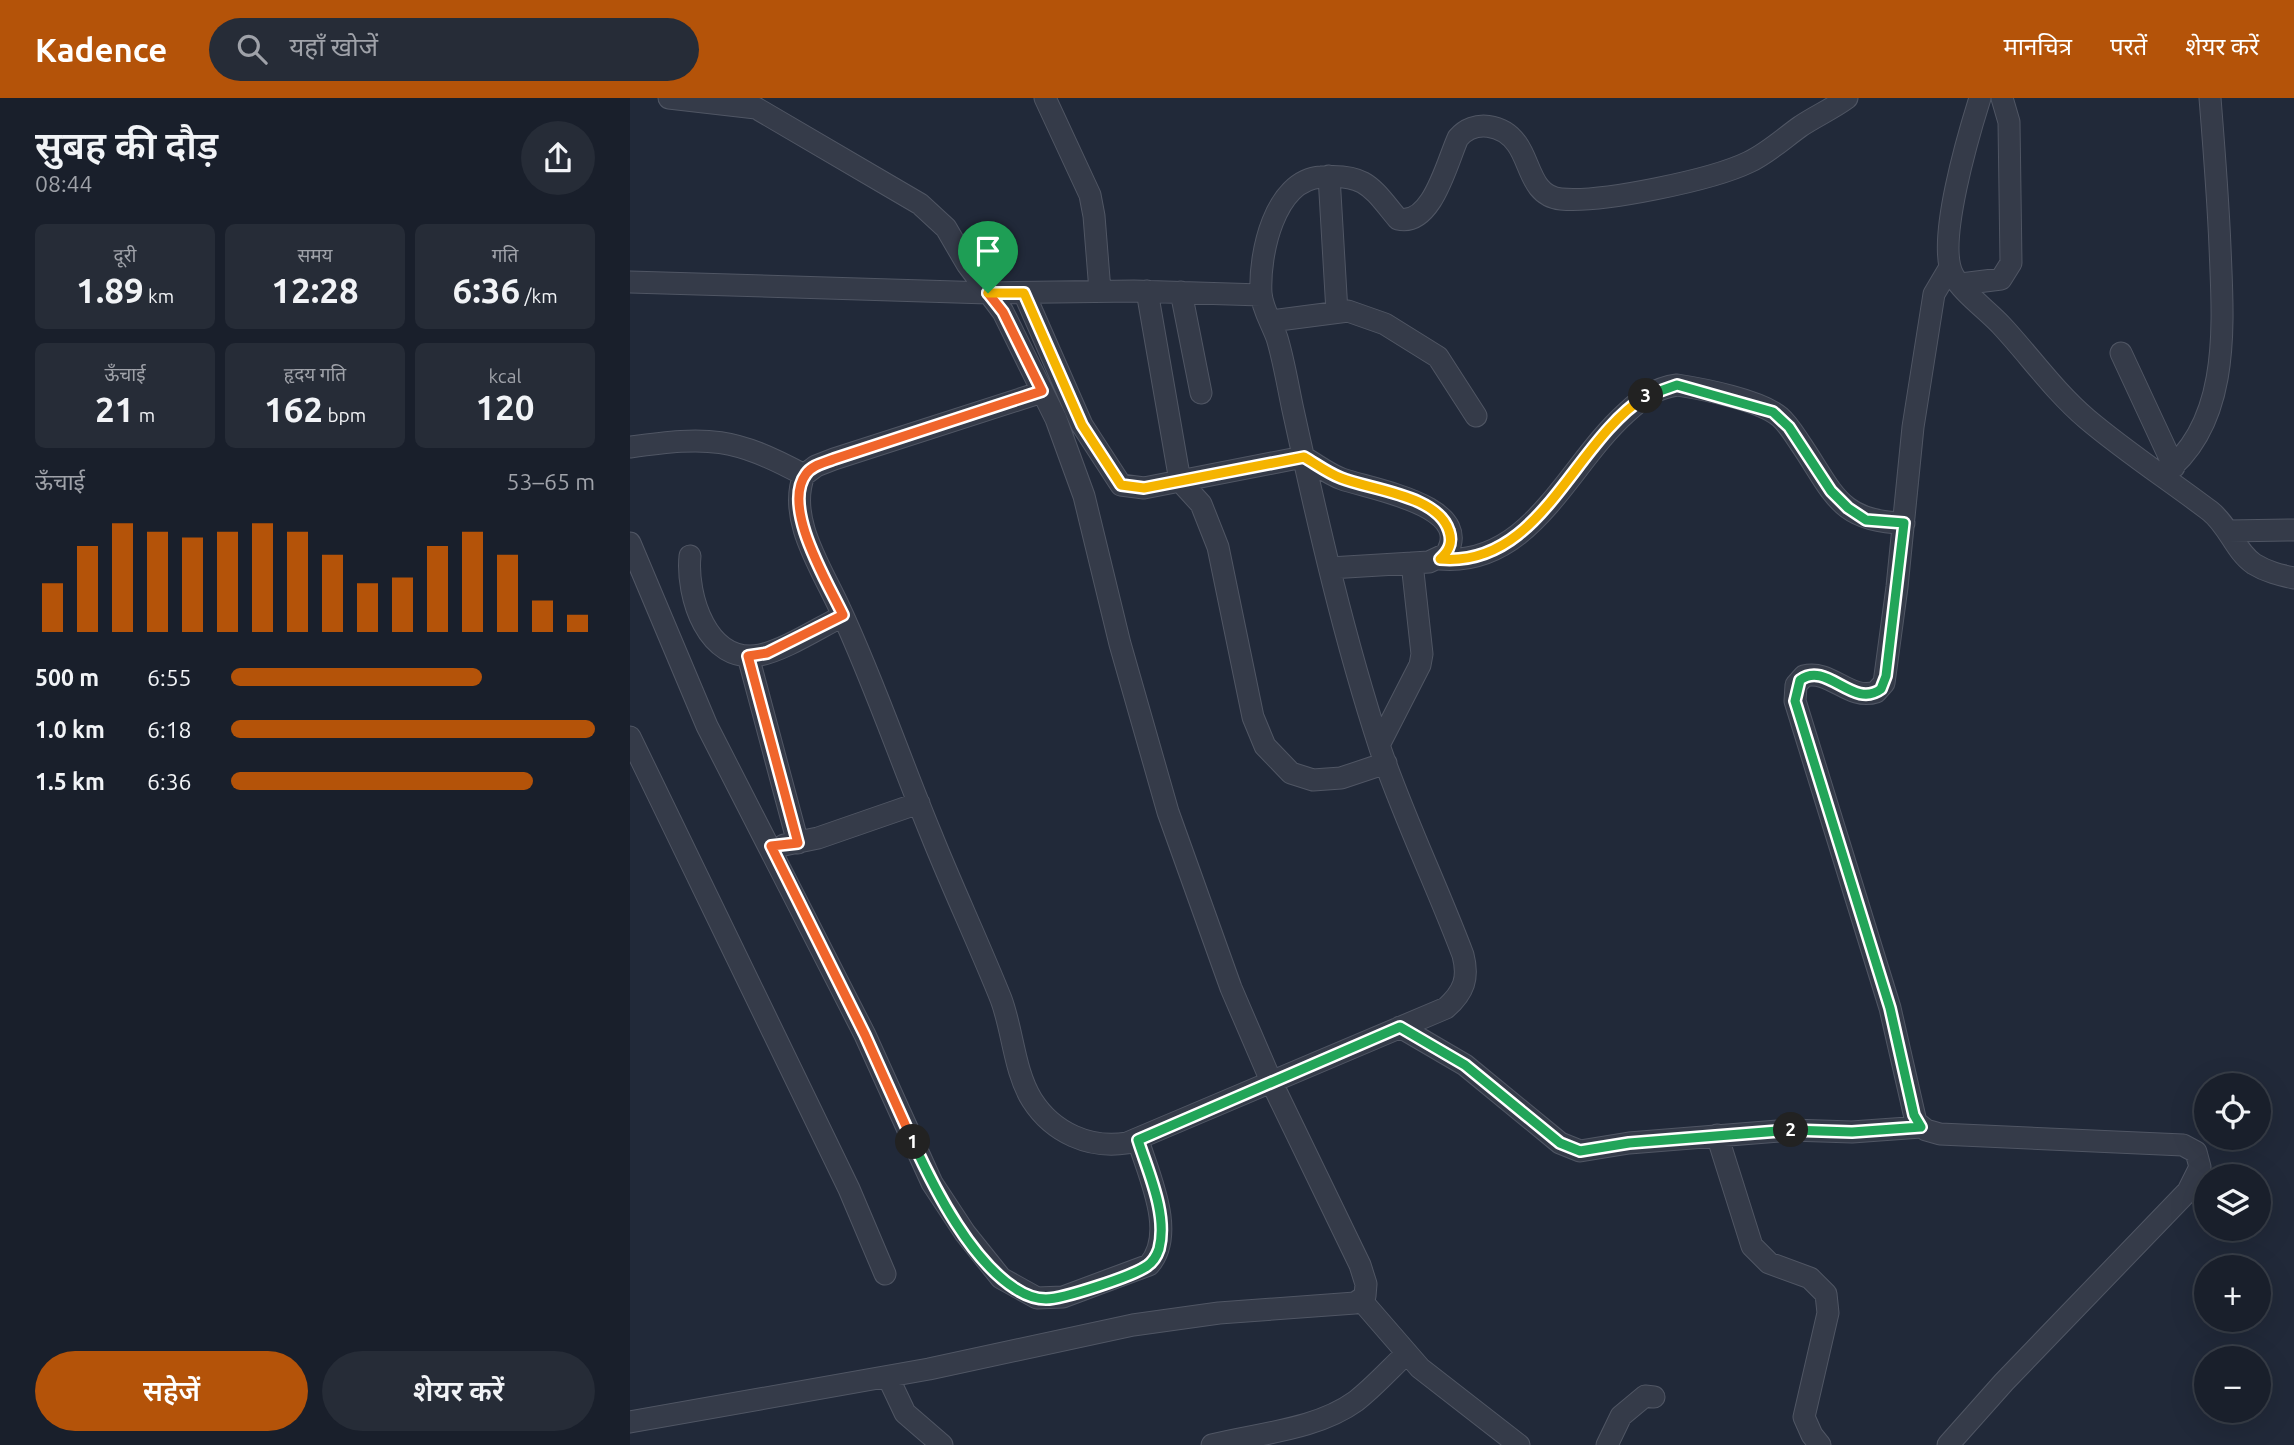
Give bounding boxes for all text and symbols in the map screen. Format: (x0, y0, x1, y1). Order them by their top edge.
search box (209, 18, 699, 81)
icon: search (233, 30, 271, 68)
text: Kadence (35, 31, 167, 68)
text: यहाँ खोजें (289, 32, 378, 61)
text: मानचित्र (2003, 33, 2072, 60)
text: परतें (2110, 33, 2147, 60)
text: शेयर करें (2185, 33, 2259, 60)
button: share (521, 121, 595, 195)
text: सुबह की दौड़ (35, 124, 218, 166)
text: 08:44 (35, 171, 93, 196)
pin (958, 221, 1018, 293)
icon: arrive (969, 232, 1007, 270)
text: दूरी (114, 244, 136, 266)
text: समय (297, 244, 333, 266)
text: गति (492, 244, 518, 266)
text: 1.89 (76, 270, 144, 310)
text: 12:28 (271, 270, 359, 310)
text: 6:36 (452, 270, 520, 310)
text: km (144, 285, 174, 307)
text: /km (520, 285, 558, 307)
text: ऊँचाई (104, 363, 146, 385)
text: हृदय गति (284, 363, 346, 385)
text: kcal (489, 365, 521, 387)
pin: 3 (1628, 378, 1664, 414)
text: 3 (1640, 384, 1651, 406)
text: 120 (475, 387, 535, 427)
text: 21 (95, 389, 134, 429)
text: 162 (264, 389, 323, 429)
text: m (134, 404, 155, 426)
text: bpm (323, 404, 366, 426)
text: ऊँचाई (35, 469, 85, 494)
text: 53–65 m (507, 469, 595, 494)
text: 500 m (35, 665, 99, 690)
text: 6:55 (147, 665, 192, 690)
text: 1.0 km (35, 717, 105, 742)
text: 6:18 (147, 717, 192, 742)
text: 1.5 km (35, 769, 105, 794)
text: 6:36 (147, 769, 192, 794)
map controls (2194, 1073, 2271, 1423)
button: locate (2194, 1073, 2271, 1150)
pin: 2 (1774, 1112, 1808, 1148)
text: 2 (1785, 1118, 1796, 1140)
pin: 1 (896, 1124, 930, 1160)
text: 1 (907, 1130, 918, 1152)
button: layers (2194, 1164, 2271, 1241)
button: + (2194, 1255, 2271, 1332)
button: − (2194, 1346, 2271, 1423)
button: सहेजें (35, 1351, 308, 1431)
button: शेयर करें (322, 1351, 595, 1431)

